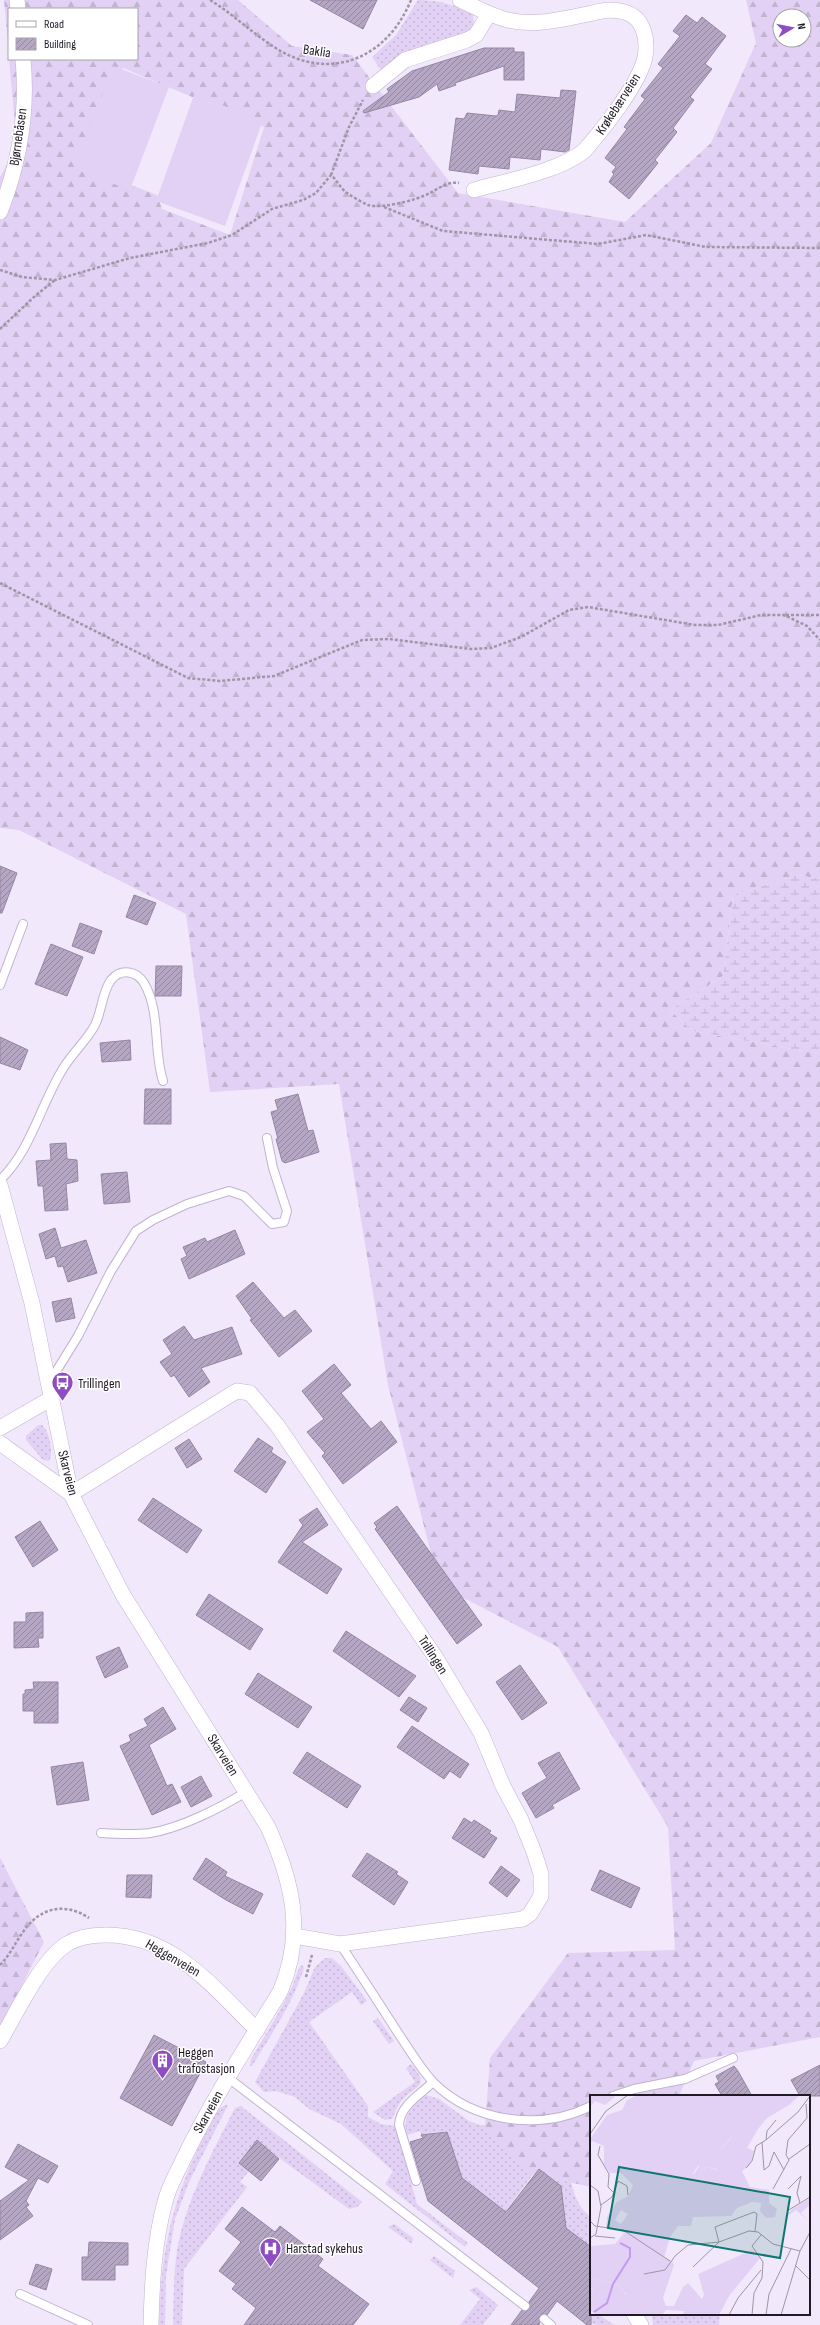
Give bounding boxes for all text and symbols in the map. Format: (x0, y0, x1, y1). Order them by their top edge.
legend (8, 8, 138, 60)
north arrow (772, 8, 812, 48)
text: Road (44, 17, 64, 32)
text: N (794, 22, 808, 30)
text: Building (44, 37, 76, 52)
street label: Baklia (302, 41, 332, 61)
street label: Krøkebærveien (592, 70, 644, 138)
street label: Bjørnebåsen (6, 107, 30, 167)
bus stop icon: Trillingen (50, 1370, 76, 1403)
place label: Trillingen (78, 1375, 121, 1392)
street label: Skarveien (54, 1449, 82, 1497)
street label: Trillingen (414, 1633, 452, 1677)
street label: Skarveien (204, 1731, 242, 1779)
street label: Heggenveien (143, 1935, 203, 1981)
place label: Heggen trafostasjon (178, 2044, 235, 2077)
building icon: Heggen trafostasjon (150, 2047, 176, 2080)
street label: Skarveien (189, 2088, 227, 2136)
inset map (590, 2095, 810, 2315)
hospital icon: Harstad sykehus (258, 2235, 284, 2268)
place label: Harstad sykehus (286, 2240, 363, 2257)

